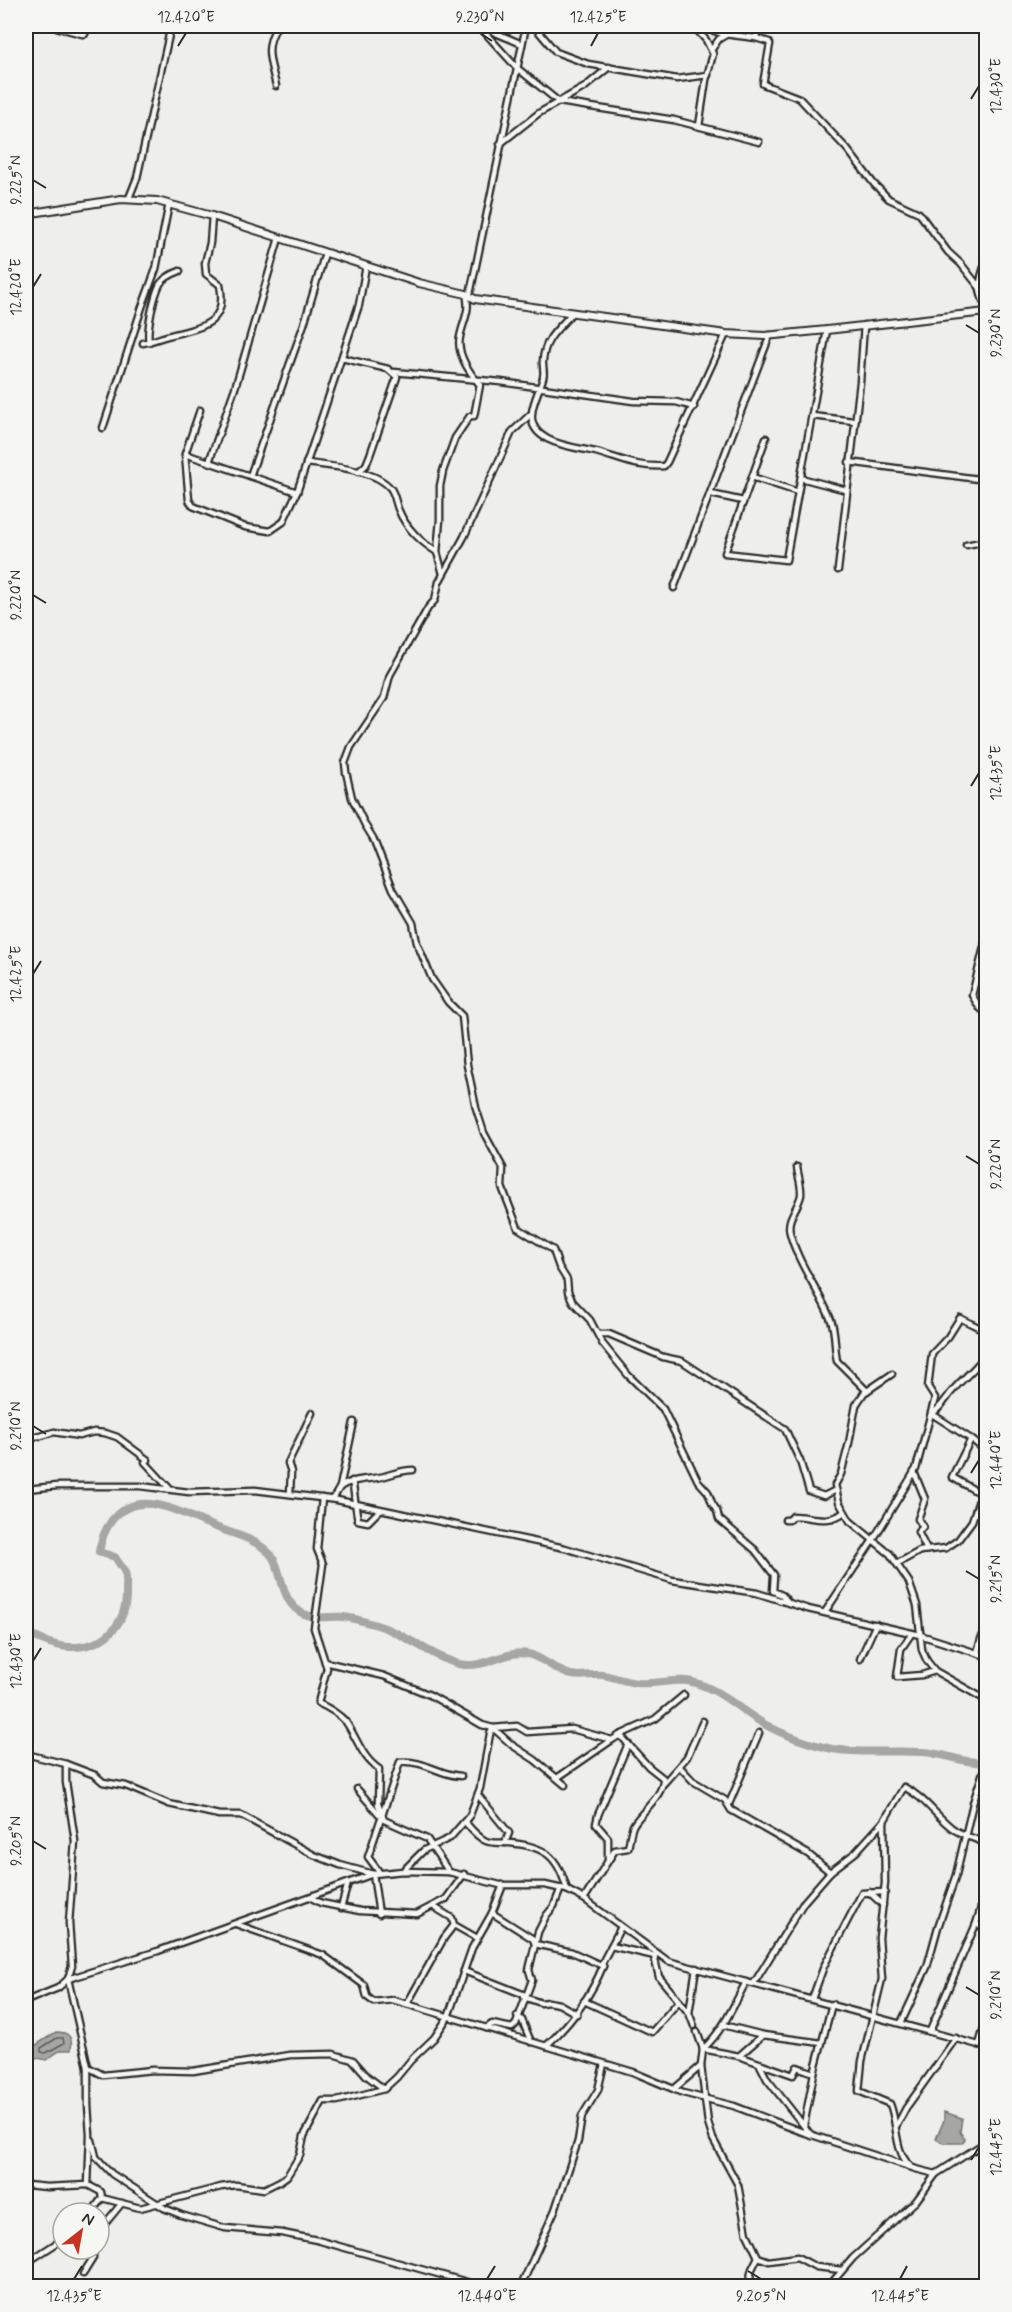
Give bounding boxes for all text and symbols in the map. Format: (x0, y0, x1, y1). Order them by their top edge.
text: 12.420°E (157, 8, 215, 28)
text: 9.230°N (456, 8, 504, 28)
text: 12.425°E (570, 8, 627, 28)
text: 12.430°E (987, 58, 1007, 114)
text: 9.225°N (7, 155, 27, 205)
text: 12.420°E (7, 258, 27, 316)
text: 9.230°N (987, 309, 1007, 357)
text: 9.220°N (7, 570, 27, 620)
text: 12.435°E (987, 745, 1007, 801)
text: 12.425°E (7, 945, 27, 1002)
text: 9.220°N (987, 1139, 1007, 1189)
text: 9.210°N (7, 1402, 27, 1450)
text: 12.440°E (987, 1430, 1007, 1489)
text: 9.215°N (987, 1555, 1007, 1603)
text: 12.430°E (7, 1633, 27, 1689)
text: 9.205°N (7, 1816, 27, 1866)
text: 9.210°N (987, 1971, 1007, 2019)
text: 12.445°E (987, 2118, 1007, 2176)
north arrow (51, 2201, 111, 2261)
text: N (78, 2208, 98, 2231)
text: 12.435°E (46, 2287, 102, 2307)
text: 12.440°E (458, 2287, 517, 2307)
text: 9.205°N (736, 2287, 786, 2307)
text: 12.445°E (871, 2287, 929, 2307)

